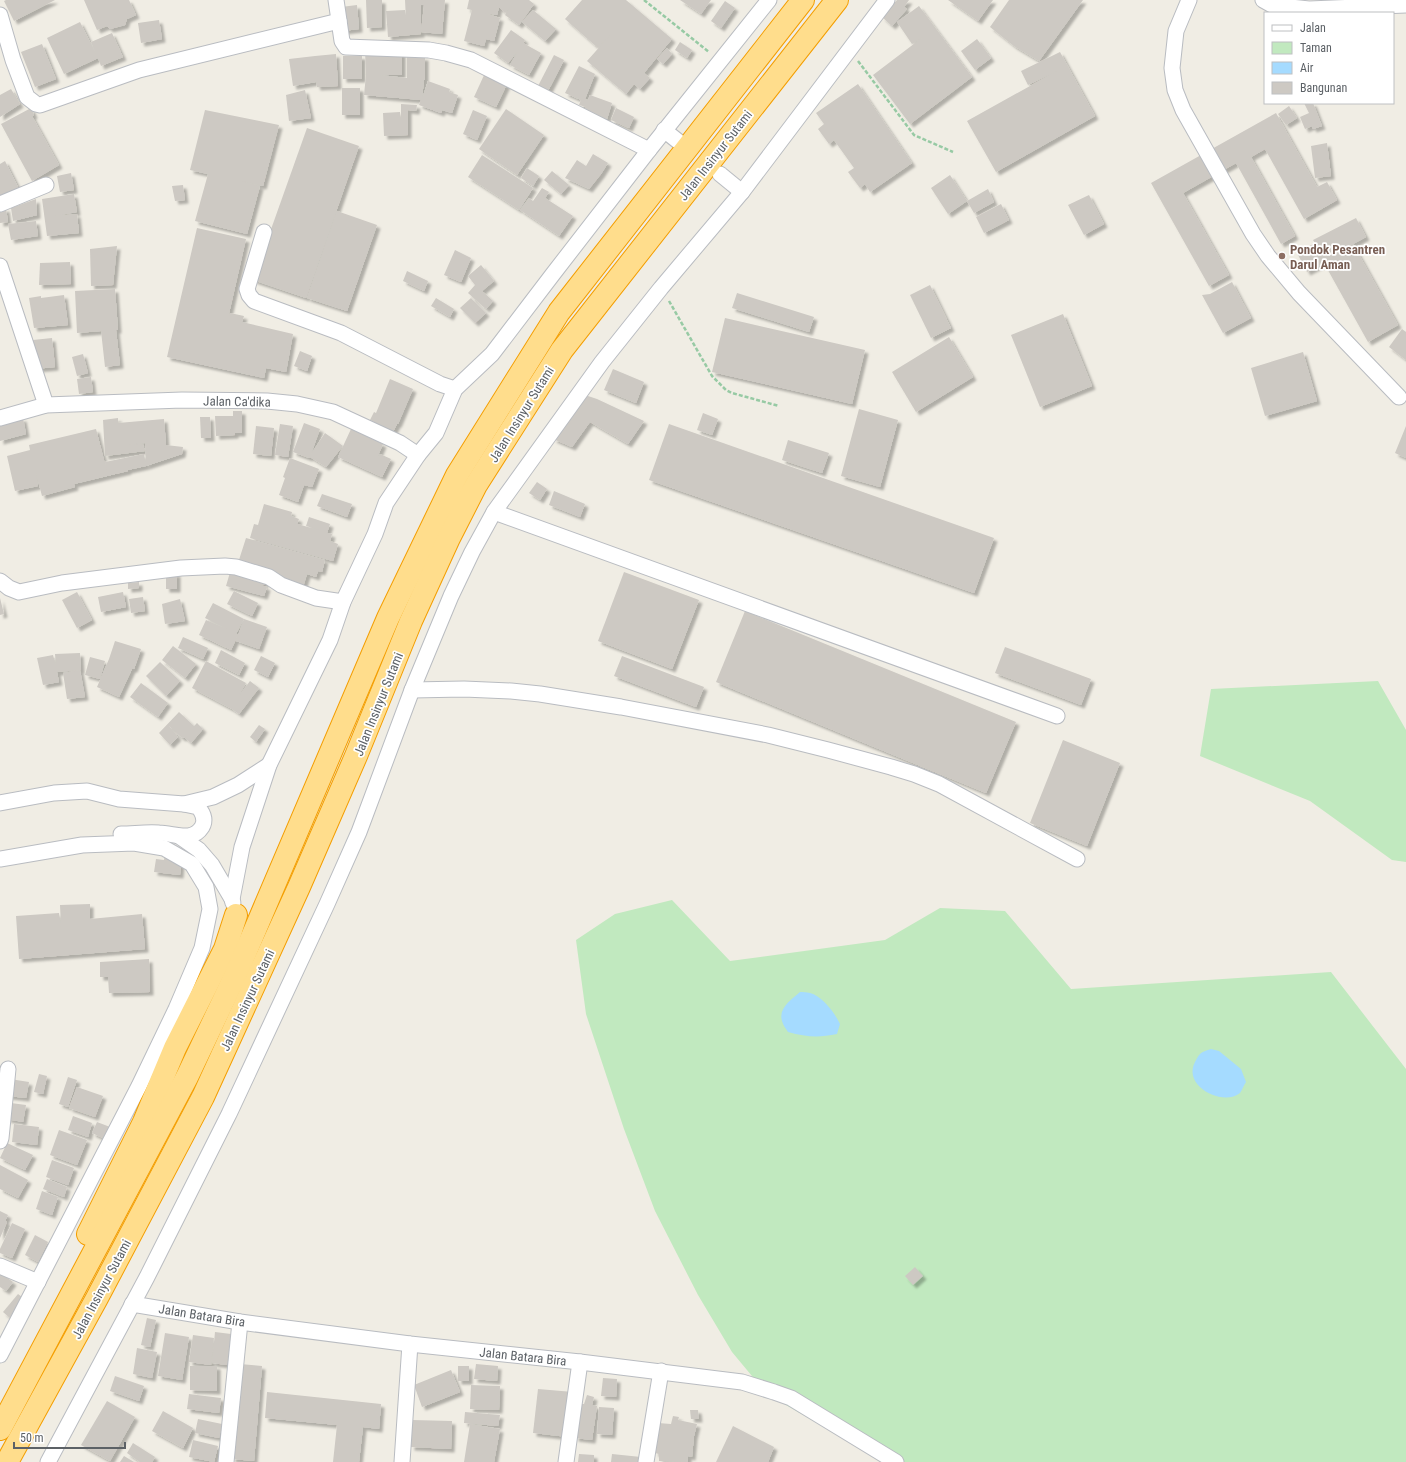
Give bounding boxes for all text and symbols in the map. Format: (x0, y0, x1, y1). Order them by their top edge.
legend (1264, 12, 1394, 104)
text: Jalan (1300, 21, 1326, 35)
text: Taman (1300, 41, 1332, 55)
text: Air (1300, 61, 1314, 75)
text: Bangunan (1300, 81, 1347, 95)
street label: Jalan Insinyur Sutami (676, 107, 755, 203)
place label: Pondok Pesantren Darul Aman (1290, 242, 1385, 272)
marker: Pondok Pesantren Darul Aman (1277, 251, 1287, 261)
street label: Jalan Insinyur Sutami (486, 364, 557, 465)
street label: Jalan Ca'dika (203, 393, 271, 410)
street label: Jalan Insinyur Sutami (351, 650, 406, 758)
street label: Jalan Insinyur Sutami (217, 947, 278, 1053)
street label: Jalan Insinyur Sutami (69, 1237, 134, 1341)
street label: Jalan Batara Bira (158, 1301, 246, 1330)
street label: Jalan Batara Bira (479, 1344, 567, 1369)
scale bar (14, 1424, 125, 1450)
text: 50 m (20, 1431, 44, 1445)

